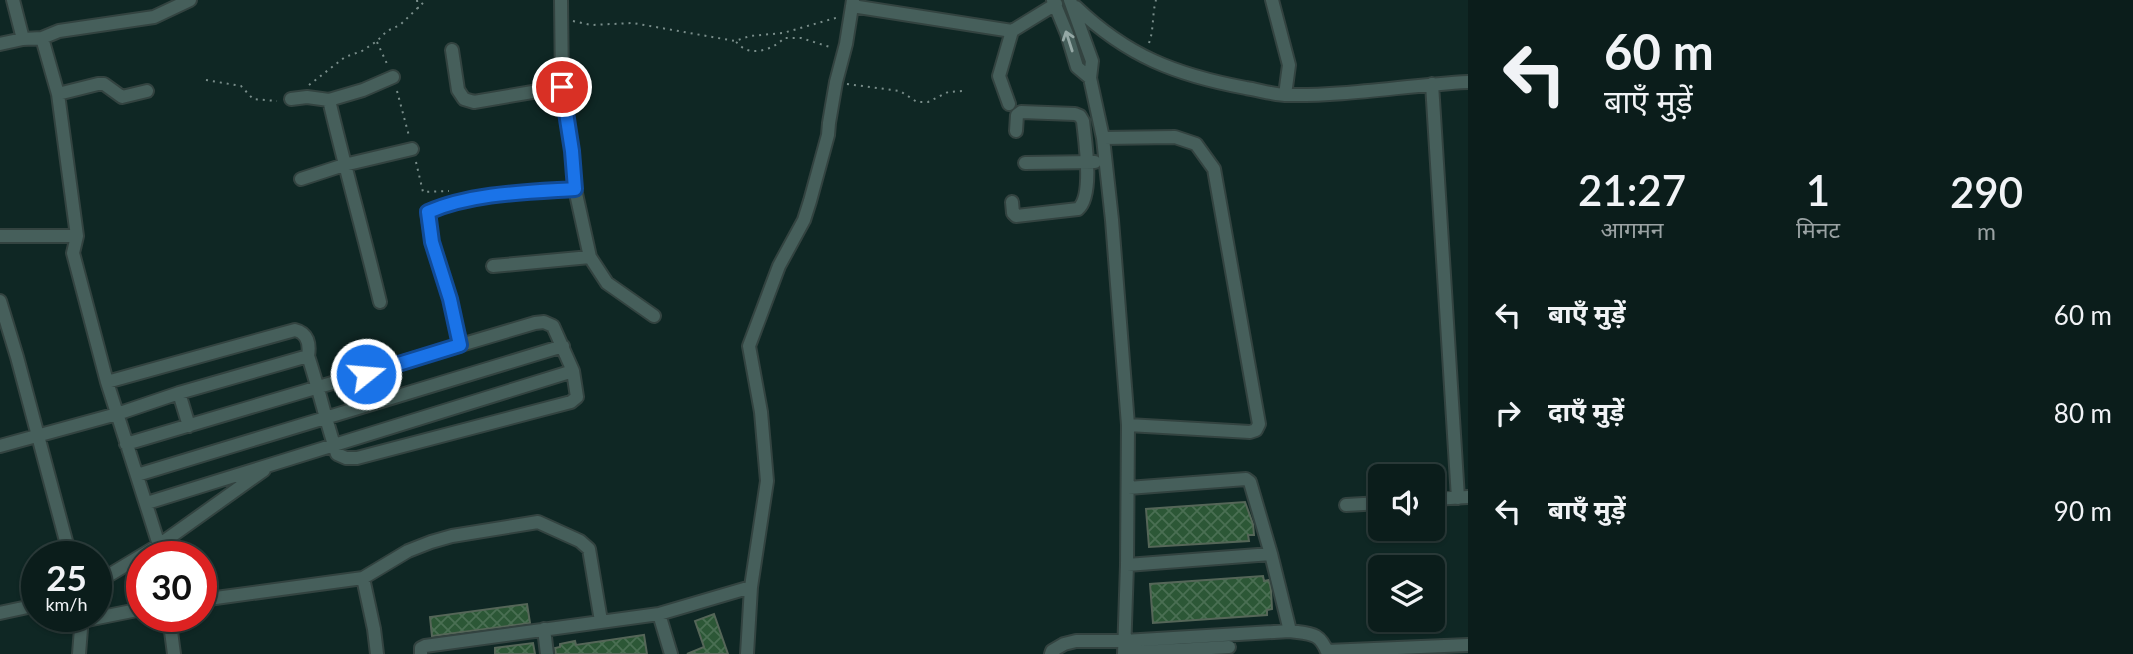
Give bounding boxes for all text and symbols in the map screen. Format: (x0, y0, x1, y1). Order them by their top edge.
text: 60 m (1604, 22, 1714, 80)
icon: left (1489, 28, 1580, 119)
one-way arrow (1062, 30, 1075, 52)
pin (532, 57, 592, 117)
icon: arrive (543, 68, 581, 106)
text: बाएँ मुड़ें (1604, 81, 1693, 120)
text: 21:27 (1578, 165, 1686, 215)
text: 1 (1806, 165, 1830, 215)
text: 290 (1950, 167, 2023, 217)
text: आगमन (1600, 215, 1663, 243)
text: मिनट (1796, 215, 1840, 243)
text: m (1977, 217, 1996, 245)
icon: left (1489, 296, 1527, 334)
text: बाएँ मुड़ें (1548, 297, 1626, 329)
text: 60 m (2054, 299, 2112, 331)
position arrow (329, 337, 403, 411)
icon: right (1489, 394, 1527, 432)
text: दाएँ मुड़ें (1548, 395, 1624, 427)
text: 80 m (2054, 397, 2112, 429)
map controls (1368, 464, 1445, 632)
button: sound (1368, 464, 1445, 541)
icon: left (1489, 492, 1527, 530)
text: बाएँ मुड़ें (1548, 493, 1626, 525)
text: 90 m (2054, 495, 2112, 527)
speed limit sign: 30 (126, 541, 217, 632)
button: layers (1368, 555, 1445, 632)
text: 25 (46, 556, 87, 598)
text: km/h (45, 593, 88, 615)

